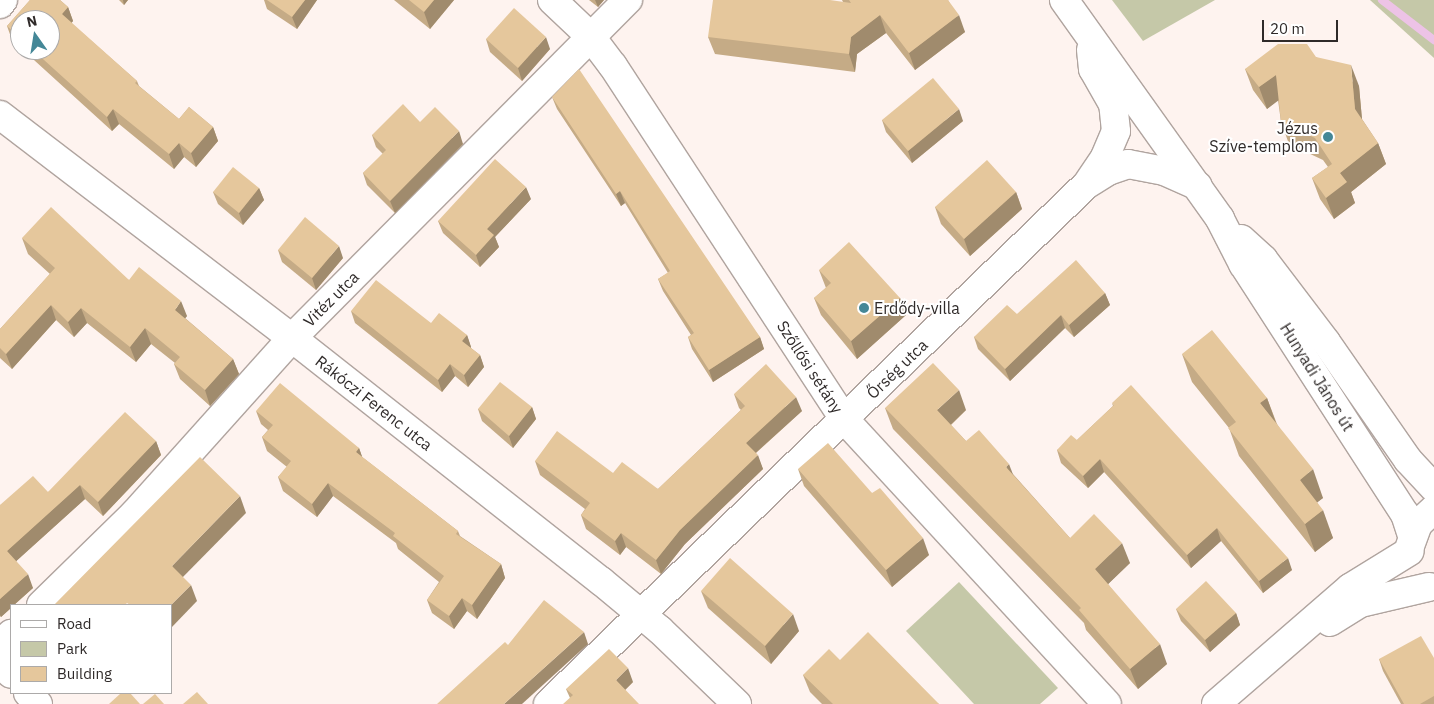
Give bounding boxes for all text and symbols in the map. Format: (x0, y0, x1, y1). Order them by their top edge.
north arrow (10, 10, 60, 60)
scale bar (1264, 10, 1340, 42)
text: N (25, 11, 39, 31)
text: 20 m (1270, 19, 1305, 38)
place label: Jézus Szíve-templom (1209, 118, 1318, 156)
marker: Jézus Szíve-templom (1322, 131, 1334, 143)
street label: Vitéz utca (299, 267, 363, 331)
place label: Erdődy-villa (874, 298, 960, 318)
marker: Erdődy-villa (858, 302, 870, 314)
street label: Szőllősi sétány (773, 317, 847, 417)
street label: Hunyadi János út (1276, 319, 1358, 435)
street label: Őrség utca (863, 335, 931, 403)
street label: Rákóczi Ferenc utca (312, 351, 436, 455)
legend (10, 604, 172, 694)
text: Road (57, 614, 92, 633)
text: Park (57, 639, 87, 658)
text: Building (57, 664, 112, 683)

